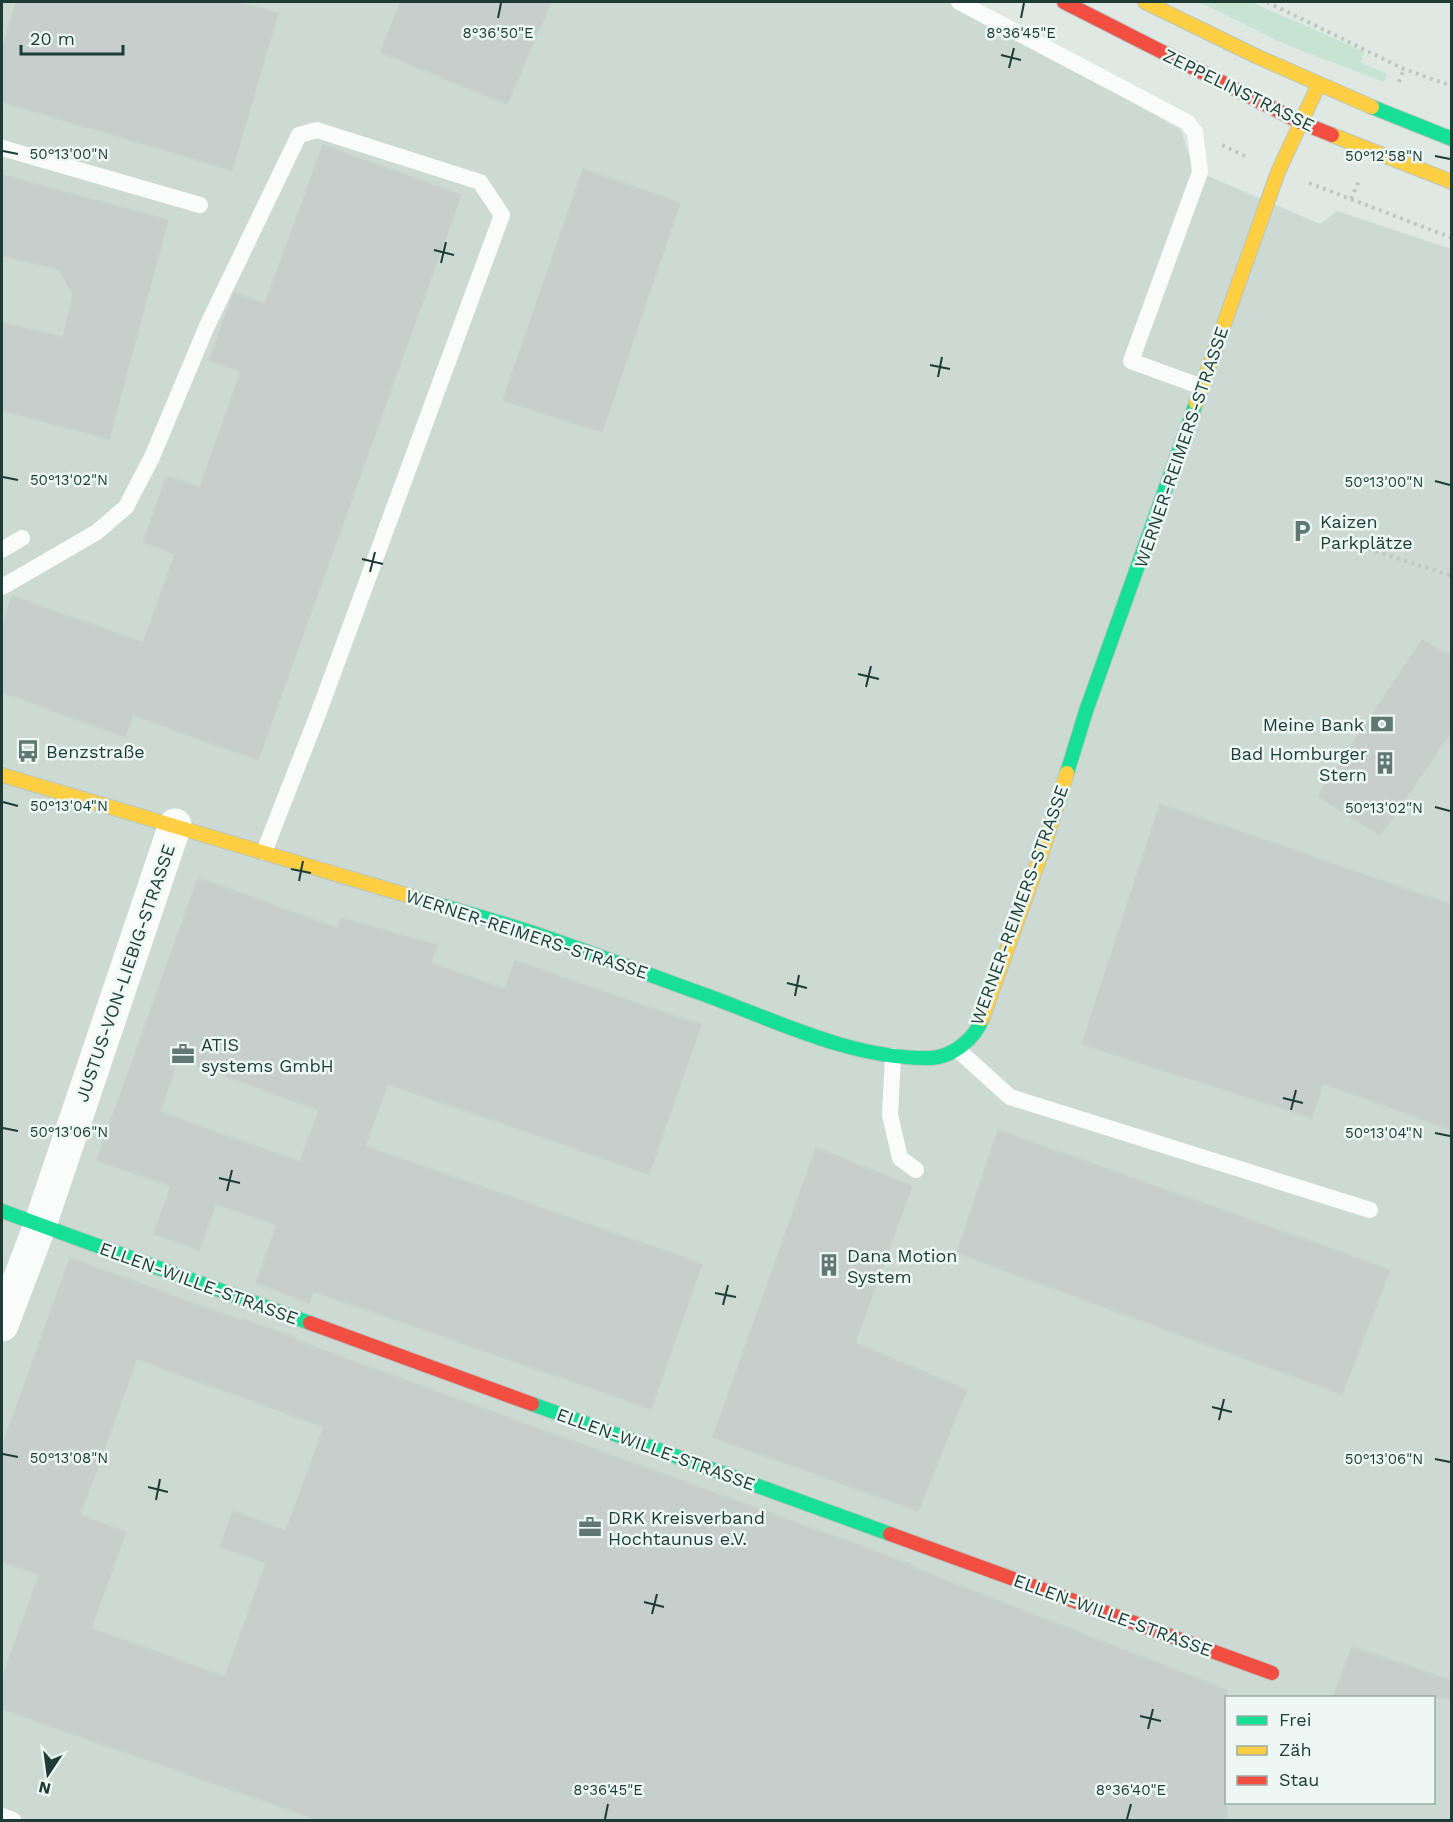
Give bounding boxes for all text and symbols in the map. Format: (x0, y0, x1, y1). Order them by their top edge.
scale bar (21, 18, 123, 56)
text: 8°36'50"E (462, 24, 534, 42)
text: 8°36'45"E (986, 24, 1056, 42)
text: 20 m (30, 28, 75, 49)
street label: ZEPPELINSTRASSE (1160, 44, 1318, 136)
text: 50°13'00"N (30, 145, 108, 163)
text: 50°12'58"N (1345, 147, 1423, 165)
street label: WERNER-REIMERS-STRASSE (1130, 324, 1232, 570)
text: 50°13'02"N (30, 471, 108, 489)
text: 50°13'00"N (1345, 473, 1423, 491)
place label: Kaizen Parkplätze (1320, 511, 1413, 553)
parking icon: Kaizen Parkplätze (1289, 518, 1315, 544)
bank icon: Meine Bank (1369, 711, 1395, 737)
place label: Meine Bank (1263, 714, 1364, 735)
bus stop icon: Benzstraße (15, 738, 41, 764)
place label: Benzstraße (46, 741, 145, 762)
place label: Bad Homburger Stern (1230, 743, 1367, 785)
building icon: Bad Homburger Stern (1372, 750, 1398, 776)
street label: WERNER-REIMERS-STRASSE (966, 782, 1072, 1028)
text: 50°13'04"N (30, 797, 108, 815)
text: 50°13'02"N (1345, 799, 1423, 817)
street label: JUSTUS-VON-LIEBIG-STRASSE (71, 841, 179, 1105)
street label: WERNER-REIMERS-STRASSE (403, 885, 651, 983)
place label: ATIS systems GmbH (201, 1034, 334, 1076)
office icon: ATIS systems GmbH (170, 1041, 196, 1067)
text: 50°13'06"N (30, 1123, 108, 1141)
text: 50°13'04"N (1345, 1124, 1423, 1142)
street label: ELLEN-WILLE-STRASSE (97, 1237, 301, 1329)
place label: Dana Motion System (847, 1245, 957, 1287)
building icon: Dana Motion System (816, 1252, 842, 1278)
street label: ELLEN-WILLE-STRASSE (554, 1403, 758, 1495)
text: 50°13'08"N (30, 1449, 108, 1467)
text: 50°13'06"N (1345, 1450, 1423, 1468)
place label: DRK Kreisverband Hochtaunus e.V. (608, 1507, 765, 1549)
office icon: DRK Kreisverband Hochtaunus e.V. (577, 1514, 603, 1540)
street label: ELLEN-WILLE-STRASSE (1011, 1569, 1215, 1661)
legend (1225, 1696, 1435, 1804)
text: Frei (1279, 1709, 1311, 1730)
text: Zäh (1279, 1739, 1312, 1760)
north arrow (18, 1744, 78, 1804)
text: Stau (1279, 1769, 1319, 1790)
text: N (37, 1778, 53, 1799)
text: 8°36'45"E (573, 1781, 643, 1799)
text: 8°36'40"E (1096, 1781, 1166, 1799)

